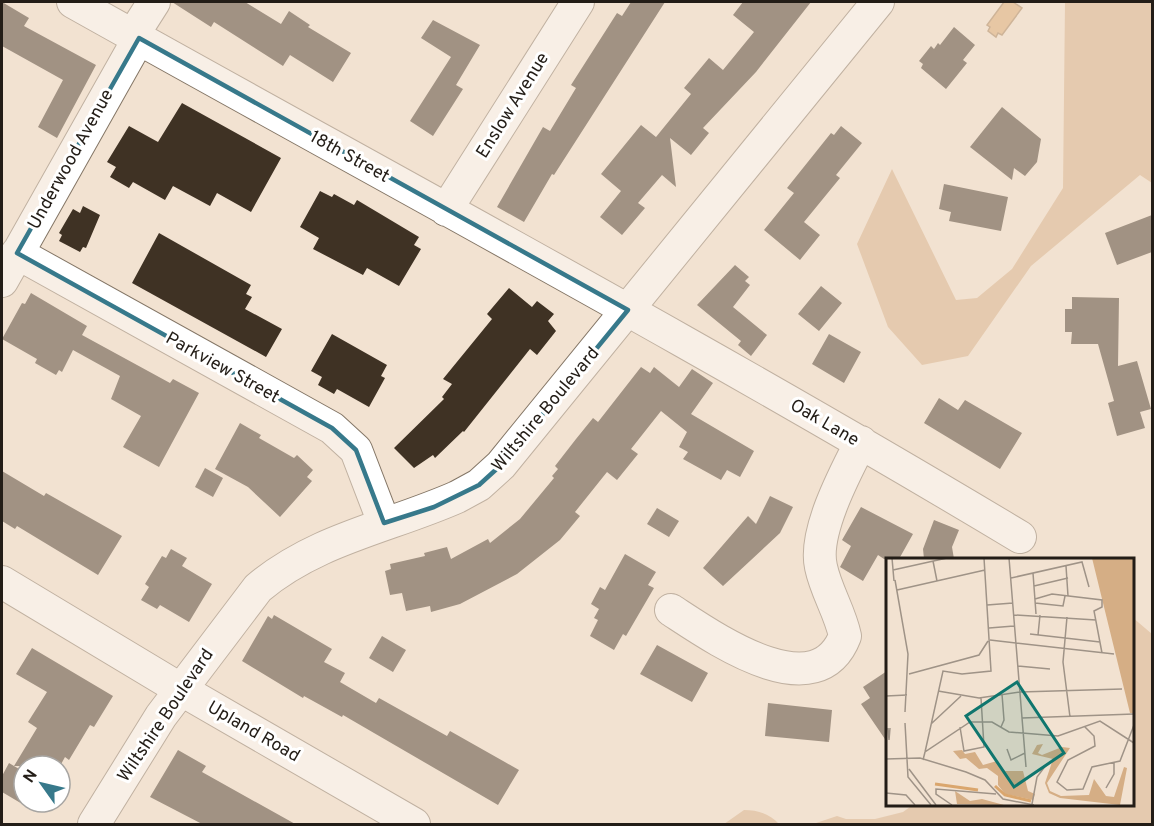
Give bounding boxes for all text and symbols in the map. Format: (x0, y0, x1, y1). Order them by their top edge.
street label: Enslow Avenue (472, 49, 555, 163)
street label: Underwood Avenue (23, 86, 119, 234)
street label: 18th Street (305, 126, 393, 189)
street label: Parkview Street (161, 328, 283, 409)
street label: Wiltshire Boulevard (487, 343, 605, 477)
street label: Oak Lane (786, 394, 863, 452)
inset map (886, 558, 1133, 805)
street label: Wiltshire Boulevard (113, 645, 219, 787)
street label: Upland Road (203, 696, 304, 768)
north arrow (12, 754, 72, 814)
text: N (20, 766, 43, 787)

